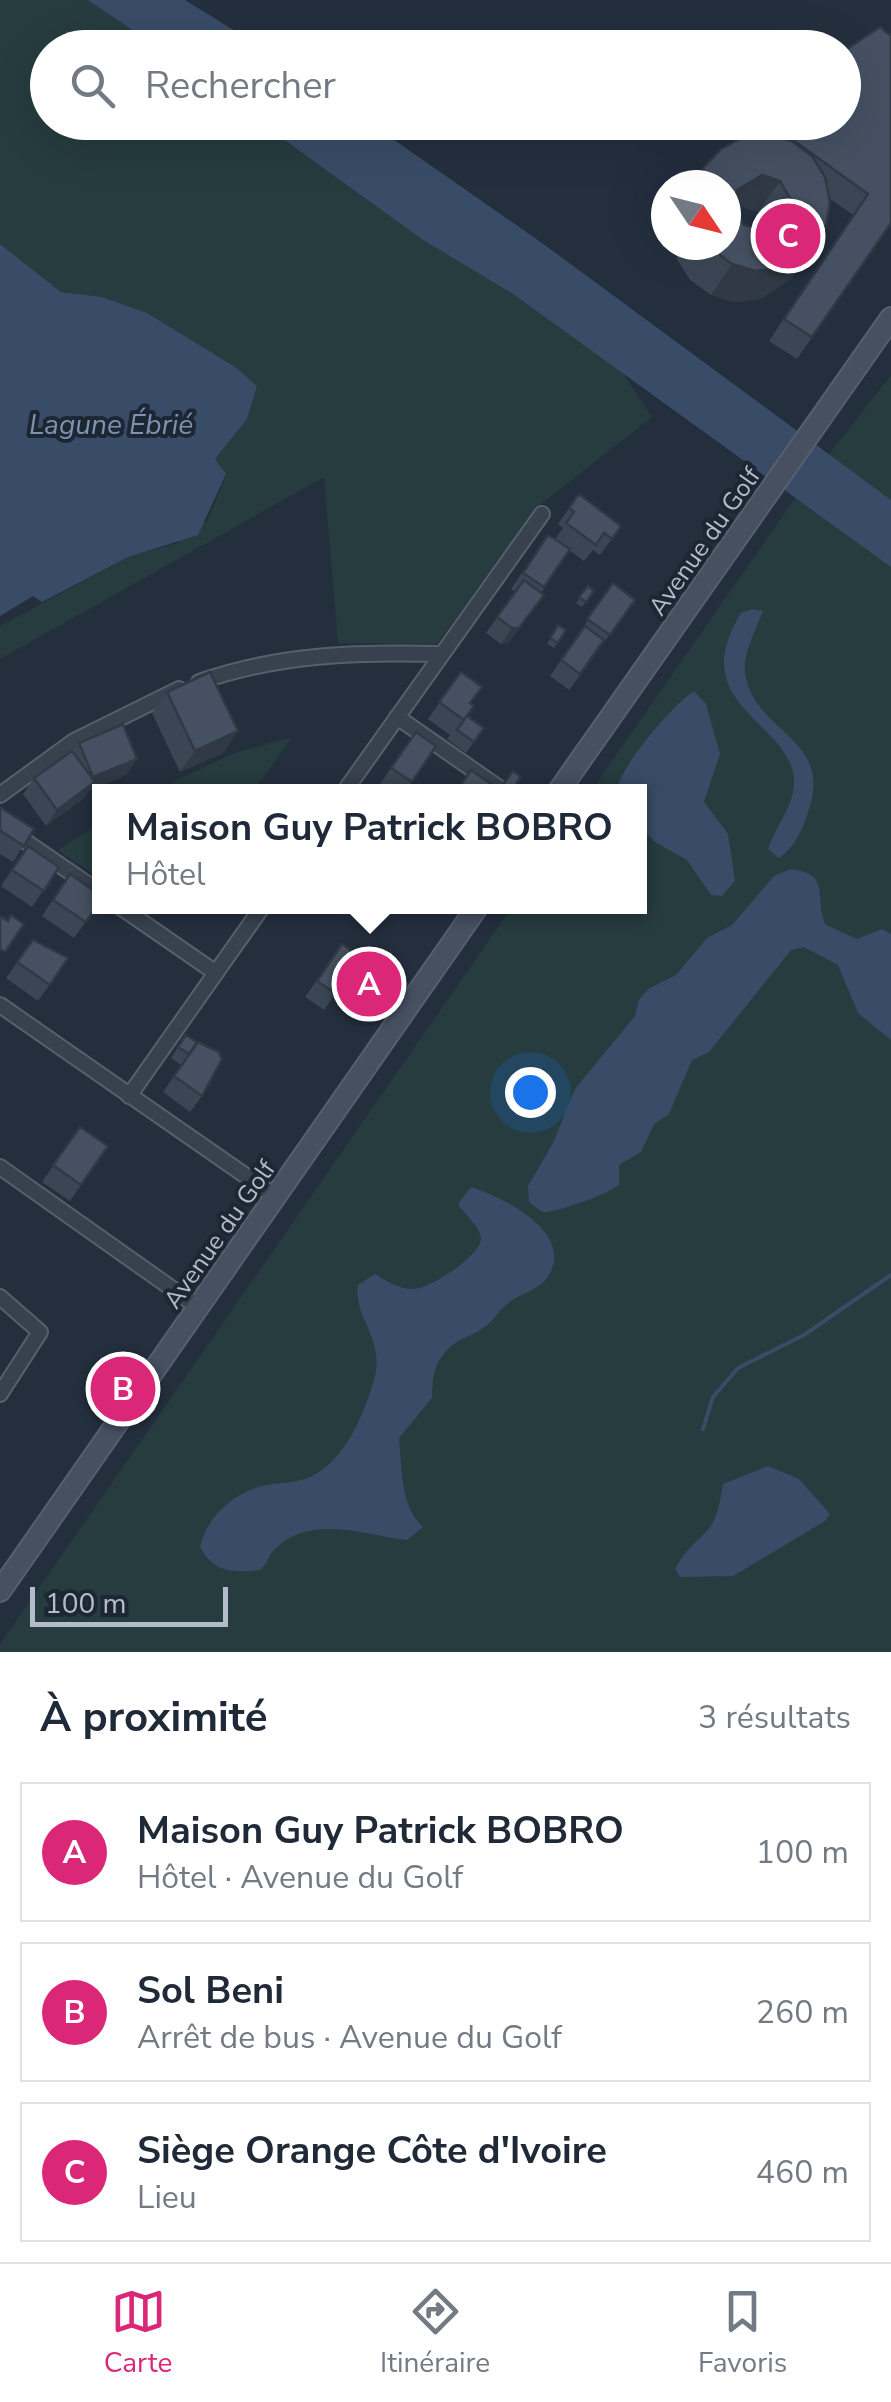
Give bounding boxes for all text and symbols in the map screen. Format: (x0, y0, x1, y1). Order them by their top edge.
search box (30, 30, 861, 140)
icon: search (65, 58, 120, 113)
text: Rechercher (145, 60, 336, 111)
north arrow (651, 170, 741, 260)
pin: C (756, 198, 820, 274)
water label: Lagune Ébrié (29, 406, 193, 444)
street label: Avenue du Golf (641, 460, 769, 623)
popup (92, 784, 647, 914)
text: Maison Guy Patrick BOBRO (126, 802, 613, 853)
text: Hôtel (126, 853, 206, 896)
pin: A (336, 946, 402, 1022)
your location (505, 1067, 556, 1118)
street label: Avenue du Golf (156, 1153, 284, 1316)
pin: B (90, 1352, 156, 1426)
scale bar (30, 1582, 228, 1626)
text: 100 m (45, 1585, 127, 1623)
text: À proximité (40, 1689, 267, 1746)
text: 3 résultats (698, 1696, 851, 1739)
text: Maison Guy Patrick BOBRO (137, 1805, 624, 1856)
text: A (63, 1831, 86, 1874)
text: 100 m (756, 1831, 849, 1874)
text: Hôtel · Avenue du Golf (137, 1856, 463, 1899)
text: Sol Beni (137, 1965, 284, 2016)
text: B (63, 1991, 86, 2034)
text: 260 m (756, 1991, 849, 2034)
text: Arrêt de bus · Avenue du Golf (137, 2016, 562, 2059)
text: Siège Orange Côte d'Ivoire (137, 2125, 607, 2176)
text: C (64, 2151, 85, 2194)
text: 460 m (756, 2151, 849, 2194)
text: Lieu (137, 2176, 197, 2219)
tab: Carte (104, 2284, 172, 2382)
tab: Itinéraire (380, 2284, 490, 2382)
tab: Favoris (698, 2284, 787, 2382)

